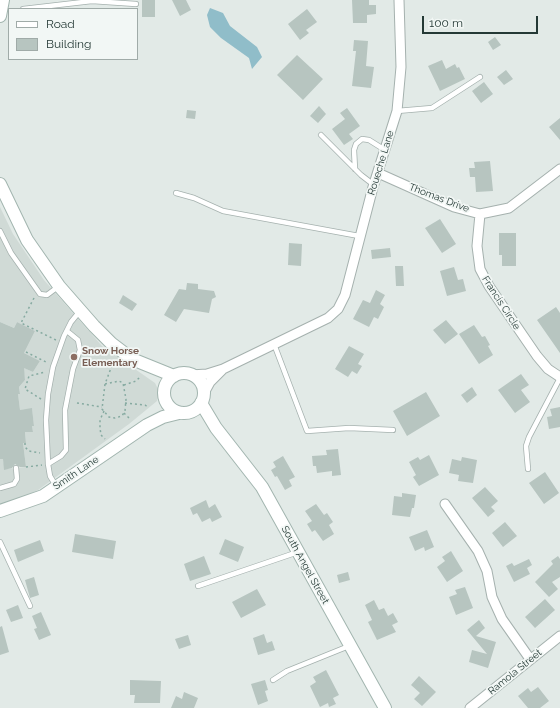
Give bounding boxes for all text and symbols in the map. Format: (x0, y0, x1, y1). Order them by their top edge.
legend (8, 8, 138, 60)
scale bar (424, 8, 540, 34)
text: 100 m (429, 16, 463, 30)
text: Road (46, 17, 75, 31)
text: Building (46, 37, 92, 51)
street label: Roueche Lane (365, 129, 397, 197)
street label: Thomas Drive (407, 181, 471, 215)
street label: Francis Circle (479, 274, 523, 332)
place label: Snow Horse Elementary (82, 345, 139, 368)
marker: Snow Horse Elementary (69, 352, 79, 362)
street label: Smith Lane (51, 453, 101, 493)
street label: South Angel Street (279, 524, 331, 606)
street label: Ramola Street (486, 647, 544, 697)

